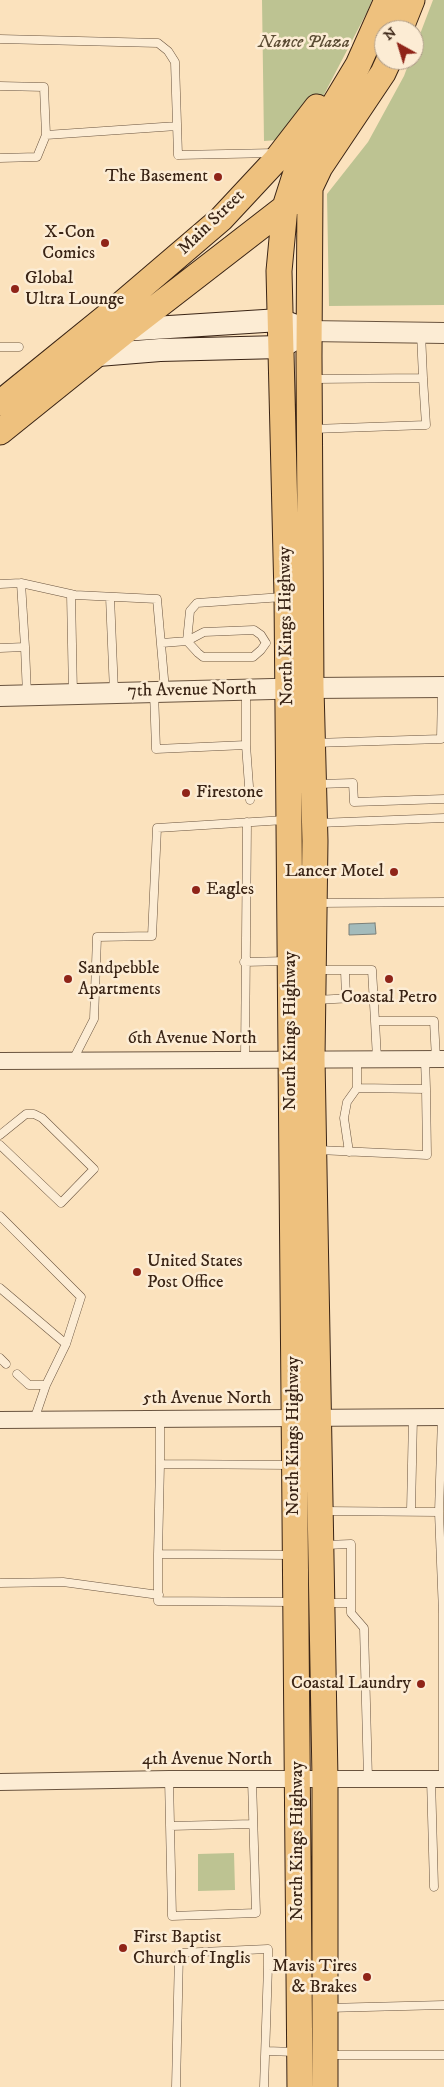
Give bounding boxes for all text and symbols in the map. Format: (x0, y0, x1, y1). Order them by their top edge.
north arrow (374, 20, 424, 70)
text: N (380, 24, 400, 45)
park label: Nance Plaza (258, 32, 350, 54)
place label: The Basement (105, 166, 208, 188)
marker: The Basement (212, 171, 224, 183)
street label: Main Street (174, 186, 250, 260)
place label: X-Con Comics (42, 222, 95, 264)
marker: X-Con Comics (99, 237, 111, 249)
place label: Global Ultra Lounge (25, 268, 124, 310)
marker: Global Ultra Lounge (9, 283, 21, 295)
street label: North Kings Highway (275, 546, 299, 706)
street label: 7th Avenue North (127, 679, 257, 703)
place label: Firestone (196, 782, 263, 804)
marker: Firestone (180, 787, 192, 799)
place label: Lancer Motel (285, 861, 384, 883)
marker: Lancer Motel (388, 866, 400, 878)
place label: Eagles (206, 879, 254, 901)
marker: Eagles (190, 884, 202, 896)
street label: North Kings Highway (280, 951, 302, 1111)
place label: Sandpebble Apartments (78, 958, 161, 1001)
marker: Sandpebble Apartments (62, 973, 74, 985)
marker: Coastal Petro (383, 973, 395, 985)
place label: Coastal Petro (341, 987, 437, 1009)
street label: 6th Avenue North (127, 1028, 257, 1050)
place label: United States Post Office (147, 1251, 243, 1294)
marker: United States Post Office (131, 1266, 143, 1278)
street label: North Kings Highway (283, 1356, 305, 1516)
street label: 5th Avenue North (143, 1388, 271, 1410)
place label: Coastal Laundry (291, 1673, 411, 1695)
marker: Coastal Laundry (415, 1678, 427, 1690)
street label: 4th Avenue North (142, 1749, 272, 1771)
street label: North Kings Highway (287, 1761, 309, 1921)
place label: First Baptist Church of Inglis (133, 1927, 251, 1970)
marker: First Baptist Church of Inglis (117, 1942, 129, 1954)
place label: Mavis Tires & Brakes (272, 1956, 357, 1998)
marker: Mavis Tires & Brakes (361, 1971, 373, 1983)

